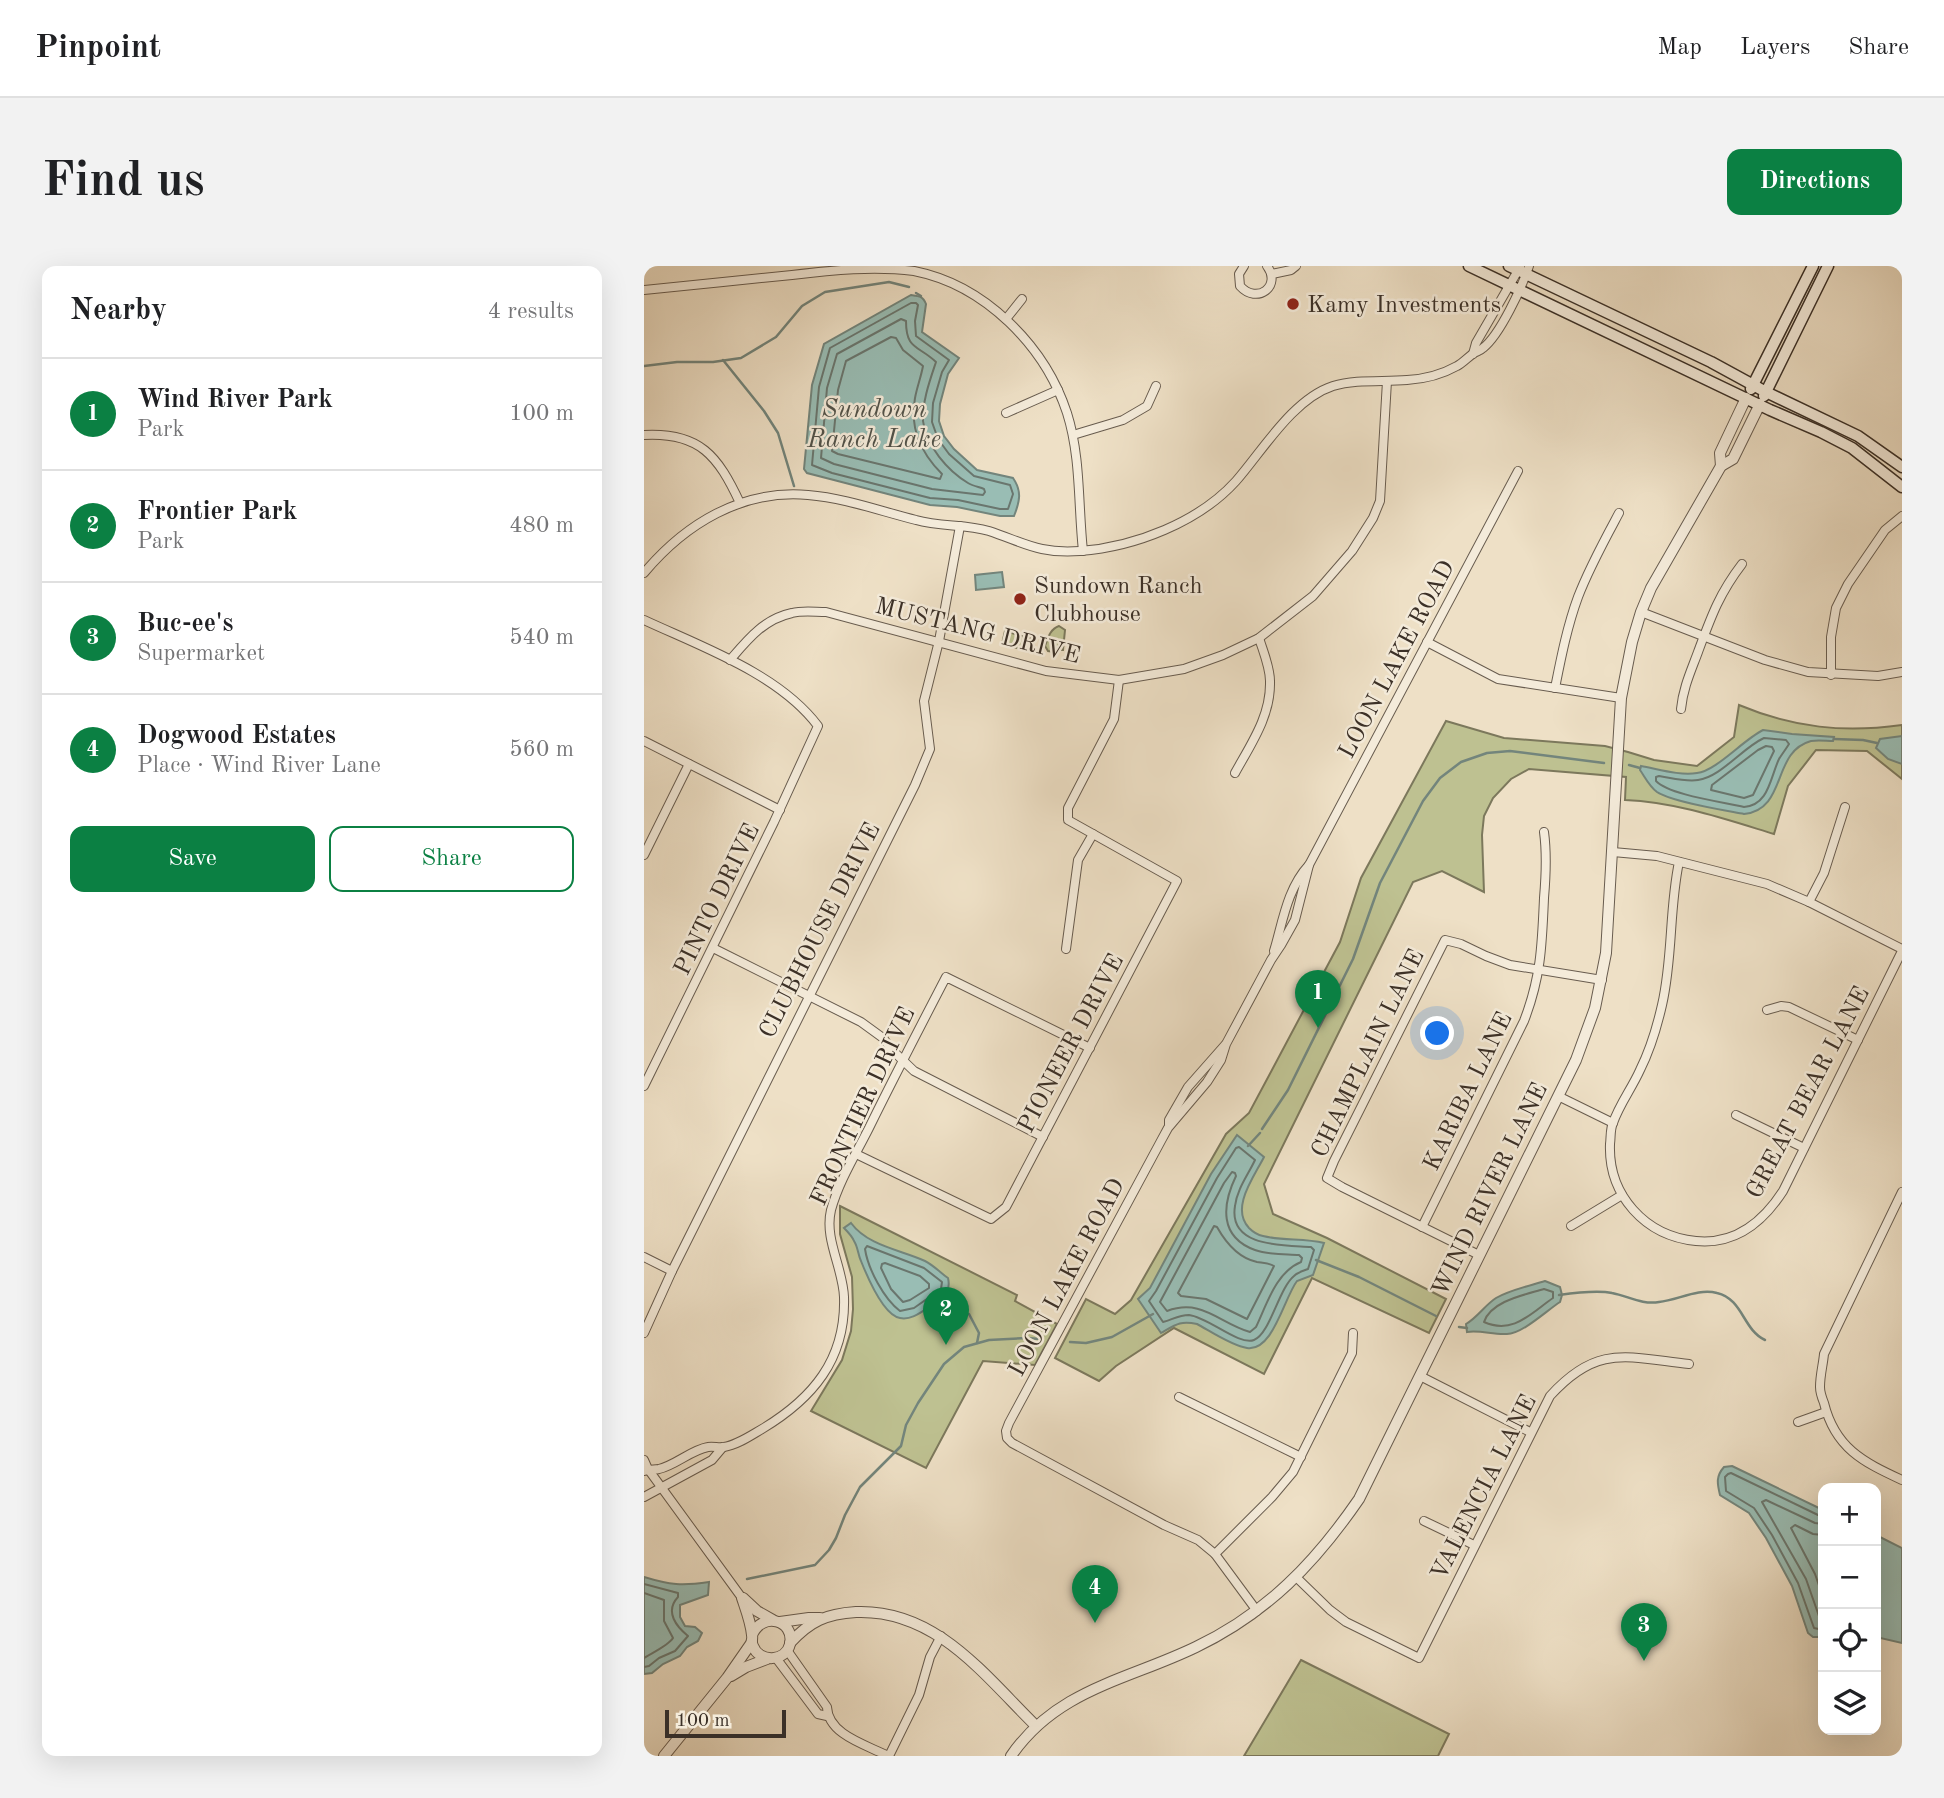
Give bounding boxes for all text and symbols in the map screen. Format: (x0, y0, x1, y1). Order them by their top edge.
text: Pinpoint (35, 32, 161, 65)
text: Map (1658, 36, 1702, 60)
text: Layers (1740, 36, 1810, 60)
text: Share (1848, 36, 1909, 60)
button: Directions (1727, 149, 1902, 215)
text: Find us (42, 158, 205, 207)
place label: Kamy Investments (1307, 294, 1501, 318)
text: Nearby (70, 296, 167, 326)
marker: Kamy Investments (1285, 296, 1301, 312)
text: 4 results (488, 300, 574, 323)
text: Wind River Park (137, 387, 333, 413)
water label: Sundown Ranch Lake (806, 397, 941, 453)
text: 1 (86, 402, 100, 425)
text: 100 m (509, 402, 574, 425)
text: Park (137, 418, 184, 441)
text: Frontier Park (137, 499, 297, 525)
text: 2 (86, 514, 100, 537)
text: 480 m (509, 514, 574, 537)
text: Park (137, 530, 184, 553)
street label: LOON LAKE ROAD (1335, 557, 1460, 763)
place label: Sundown Ranch Clubhouse (1034, 575, 1203, 627)
marker: Sundown Ranch Clubhouse (1012, 591, 1028, 607)
street label: MUSTANG DRIVE (873, 595, 1082, 669)
text: Buc-ee's (137, 611, 234, 637)
text: 3 (86, 626, 100, 649)
text: 540 m (509, 626, 574, 649)
text: Supermarket (137, 642, 265, 665)
text: Dogwood Estates (137, 723, 336, 749)
text: 4 (86, 738, 100, 761)
text: 560 m (509, 738, 574, 761)
text: Place · Wind River Lane (137, 754, 381, 777)
street label: CLUBHOUSE DRIVE (756, 819, 886, 1043)
street label: PINTO DRIVE (671, 820, 765, 979)
button: Save (70, 826, 315, 892)
button: Share (329, 826, 574, 892)
street label: CHAMPLAIN LANE (1308, 946, 1430, 1162)
street label: PIONEER DRIVE (1015, 951, 1129, 1137)
pin: 1 (1295, 970, 1341, 1028)
street label: GREAT BEAR LANE (1743, 983, 1875, 1203)
street label: FRONTIER DRIVE (807, 1004, 920, 1210)
street label: KARIBA LANE (1420, 1009, 1518, 1175)
your location (1420, 1016, 1454, 1050)
street label: WIND RIVER LANE (1429, 1079, 1553, 1300)
street label: LOON LAKE ROAD (1005, 1175, 1130, 1381)
pin: 2 (923, 1287, 969, 1345)
street label: VALENCIA LANE (1428, 1391, 1542, 1584)
map controls (1818, 1483, 1881, 1735)
button: + (1818, 1483, 1881, 1546)
button: − (1818, 1546, 1881, 1609)
pin: 4 (1072, 1565, 1118, 1623)
pin: 3 (1621, 1603, 1667, 1661)
button: locate (1818, 1609, 1881, 1672)
button: layers (1818, 1672, 1881, 1735)
scale bar (665, 1707, 786, 1739)
text: 100 m (676, 1712, 729, 1731)

